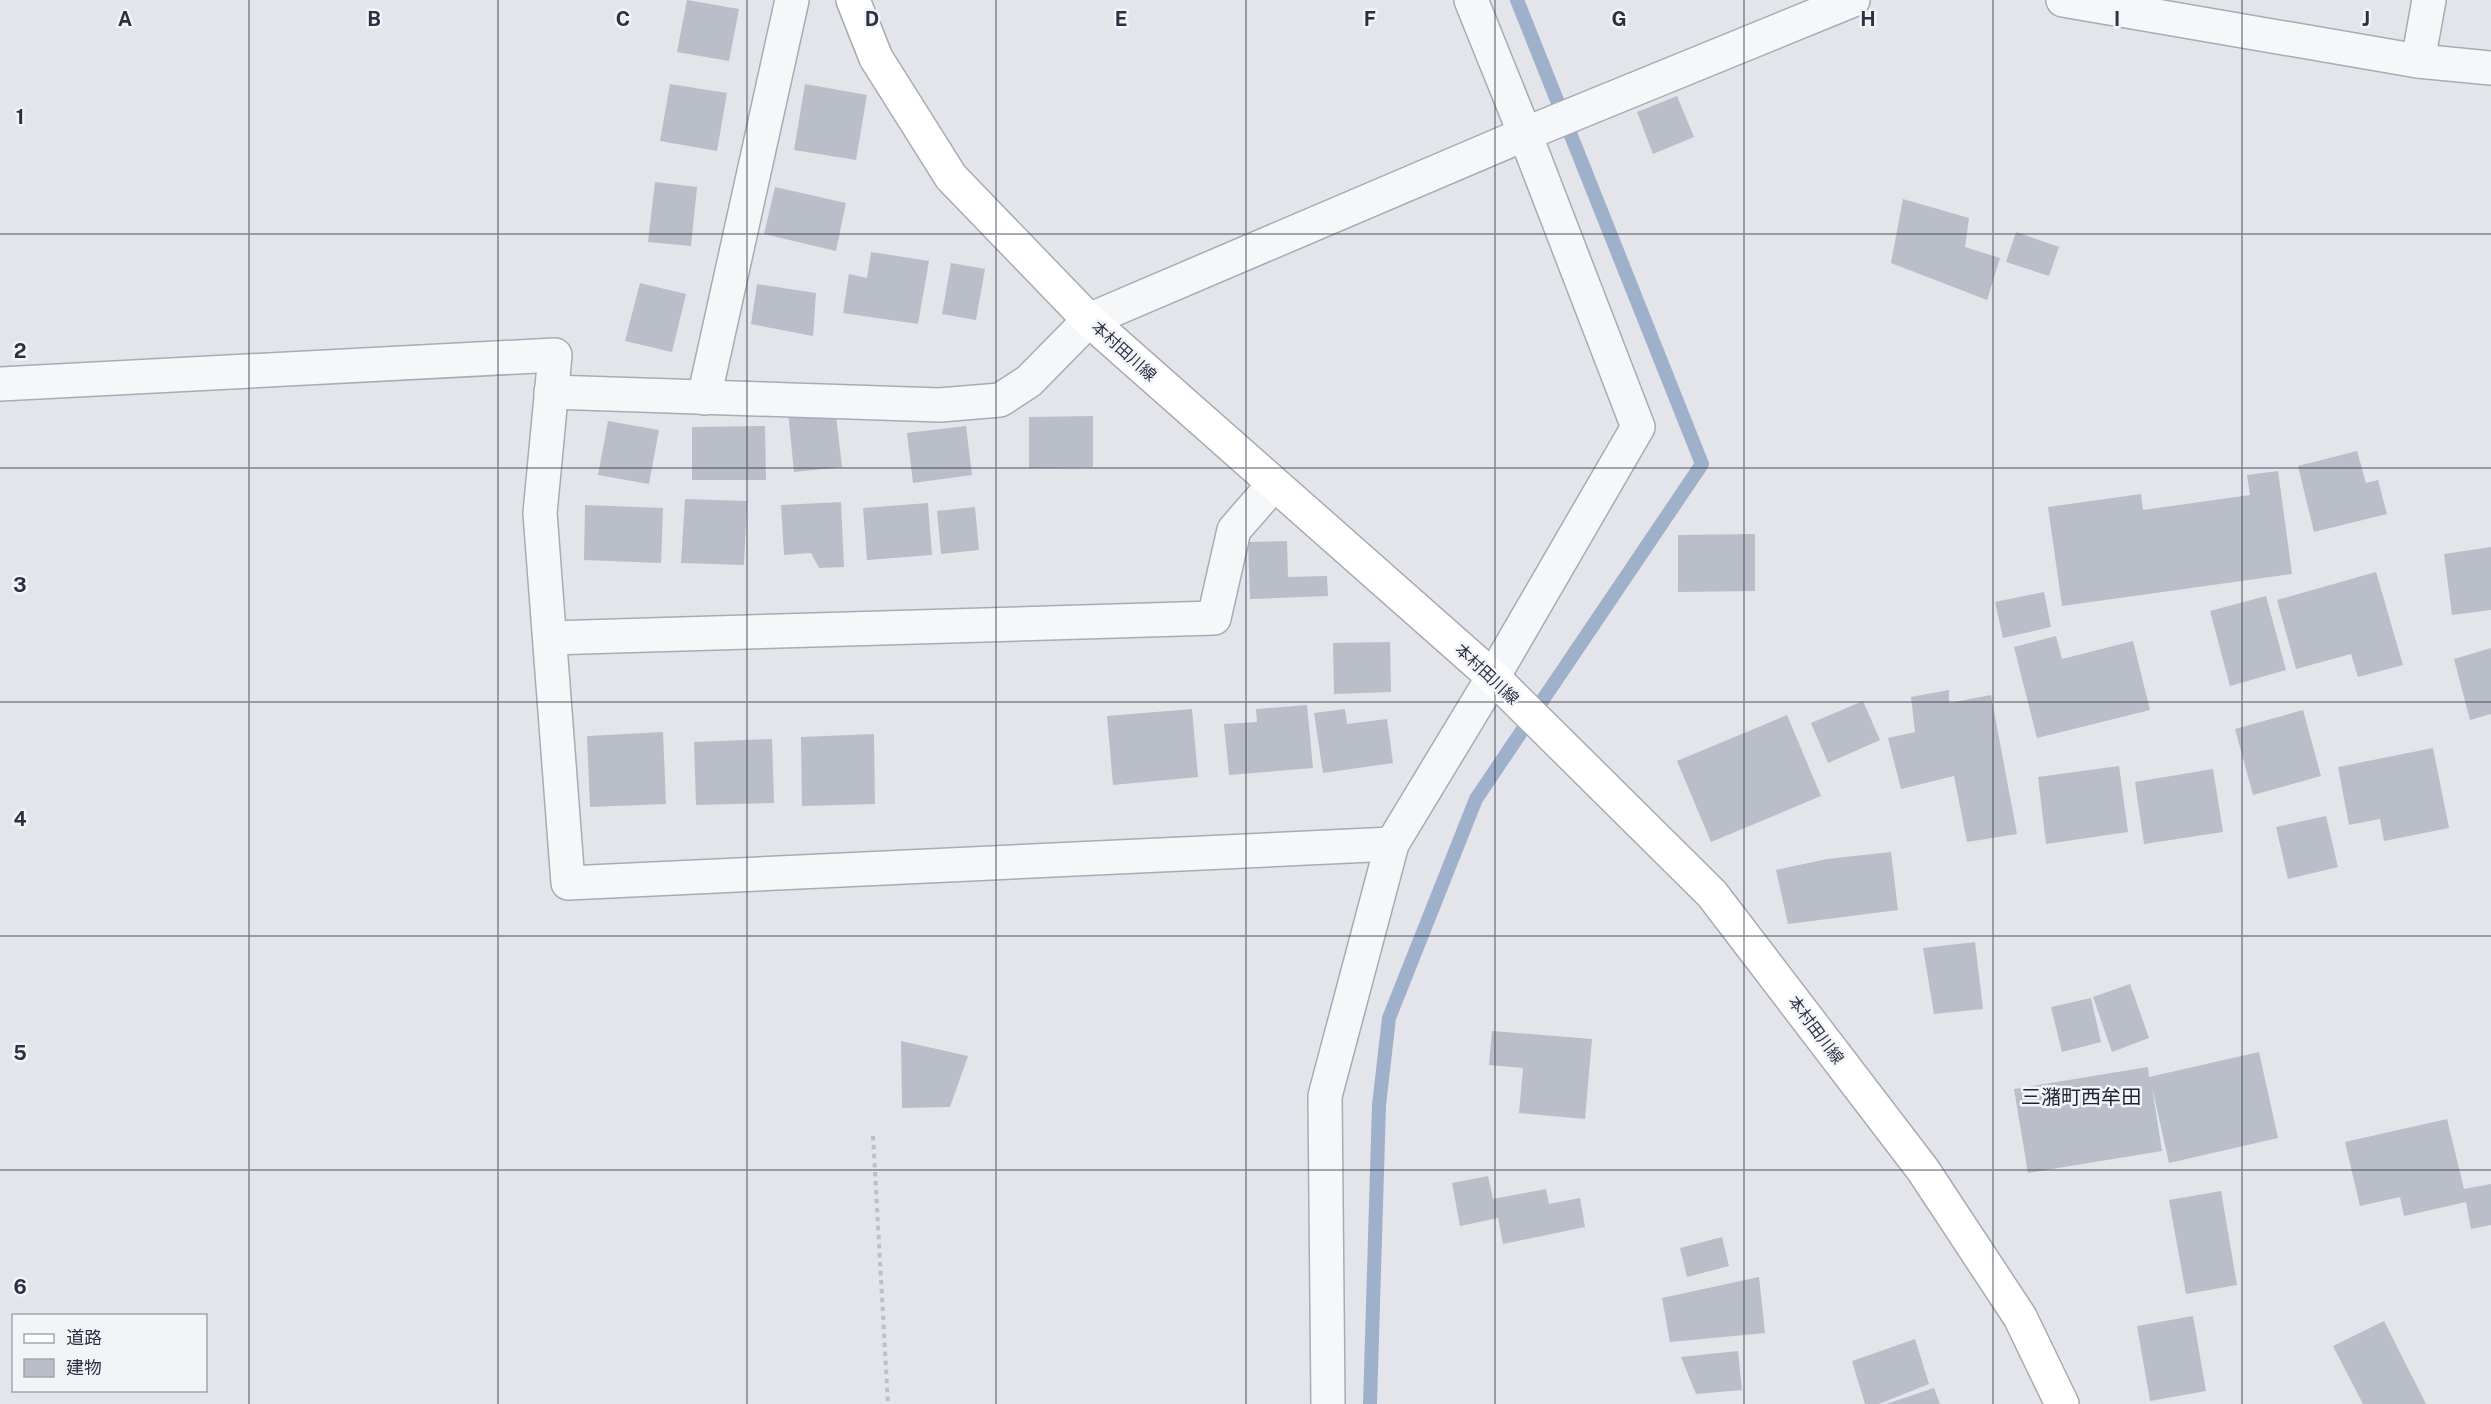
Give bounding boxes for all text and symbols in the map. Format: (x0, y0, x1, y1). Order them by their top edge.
text: A (118, 7, 132, 31)
text: B (367, 7, 381, 31)
text: C (616, 7, 630, 31)
text: D (865, 7, 879, 31)
text: E (1115, 7, 1127, 31)
text: F (1364, 7, 1376, 31)
text: G (1611, 7, 1627, 31)
text: H (1860, 7, 1876, 31)
text: I (2114, 7, 2120, 31)
text: J (2362, 7, 2370, 31)
text: 1 (16, 105, 24, 129)
street label: 本村田川線 (1088, 317, 1160, 385)
text: 2 (14, 339, 26, 363)
text: 3 (13, 573, 27, 597)
street label: 本村田川線 (1451, 640, 1523, 708)
text: 4 (13, 807, 27, 831)
street label: 本村田川線 (1784, 992, 1848, 1068)
text: 5 (13, 1041, 27, 1065)
district label: 三潴町西牟田 (2021, 1085, 2141, 1109)
text: 6 (13, 1275, 27, 1299)
legend (12, 1314, 207, 1392)
text: 道路 (66, 1327, 102, 1348)
text: 建物 (66, 1357, 102, 1378)

